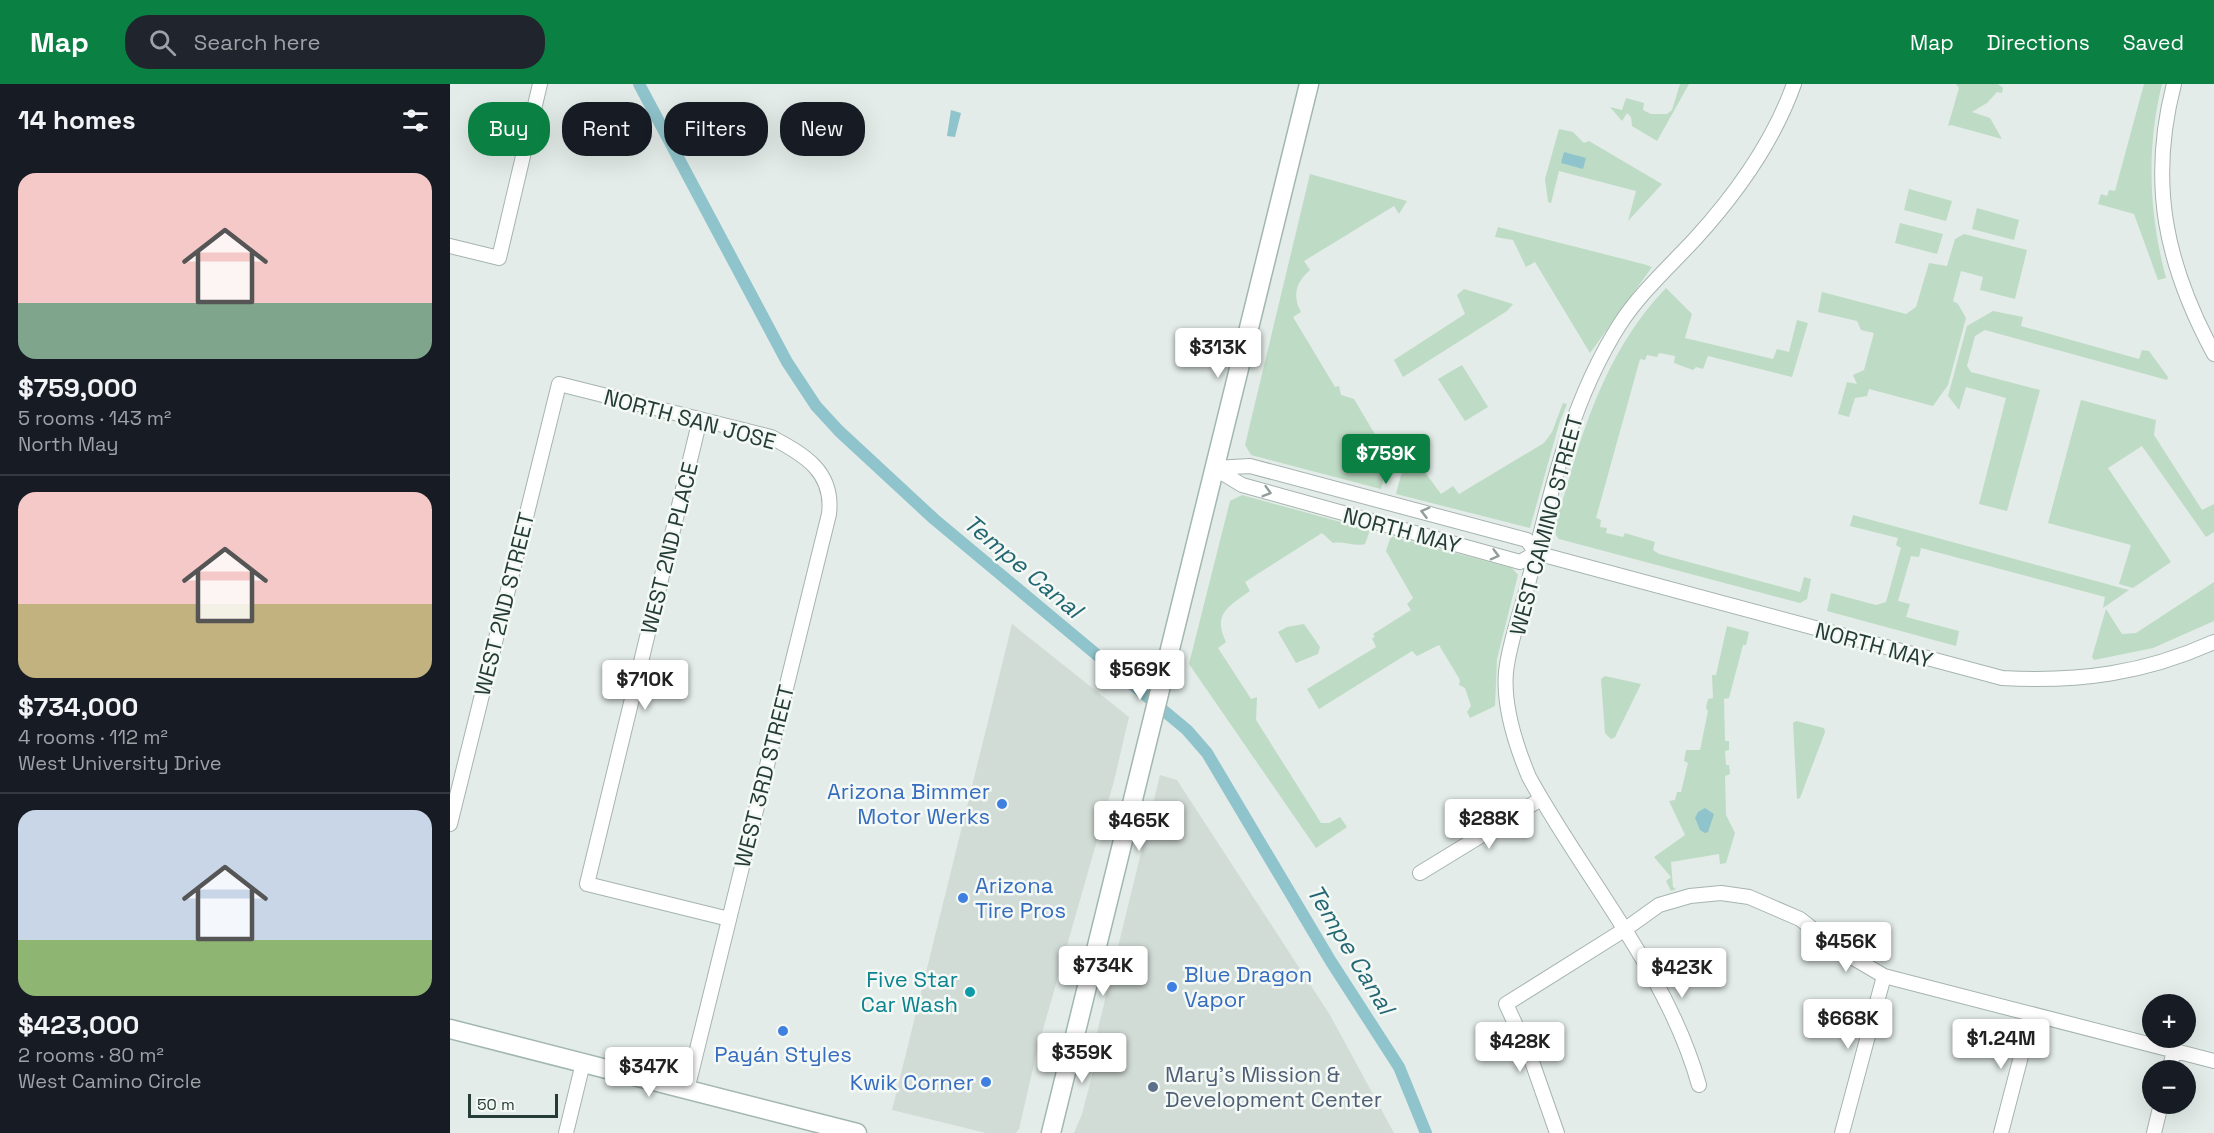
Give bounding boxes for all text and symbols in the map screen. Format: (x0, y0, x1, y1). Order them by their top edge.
search box (125, 15, 545, 69)
text: Map (30, 24, 89, 60)
icon: search (146, 26, 179, 59)
text: Search here (194, 28, 321, 56)
text: Map (1910, 29, 1954, 56)
text: Directions (1987, 29, 2090, 56)
text: Saved (2123, 29, 2184, 56)
chip: Buy (468, 102, 550, 156)
chip: Rent (562, 102, 652, 156)
chip: Filters (664, 102, 768, 156)
chip: New (780, 102, 865, 156)
text: 14 homes (18, 103, 136, 137)
icon: filters (399, 104, 432, 137)
icon: home (171, 212, 279, 320)
pin: $313K (1176, 328, 1260, 379)
text: $313K (1189, 334, 1247, 360)
text: $759,000 (18, 371, 137, 405)
street label: NORTH SAN JOSE (601, 383, 779, 455)
text: 5 rooms · 143 m² (18, 405, 171, 431)
street label: WEST CAMINO STREET (1503, 412, 1589, 638)
text: North May (18, 431, 119, 457)
pin: $759K (1344, 434, 1428, 485)
text: $759K (1356, 440, 1416, 466)
street label: WEST 2ND PLACE (634, 459, 704, 637)
one-way arrow (1261, 485, 1272, 497)
street label: NORTH MAY (1340, 501, 1464, 559)
water label: Tempe Canal (957, 507, 1091, 627)
one-way arrow (1420, 507, 1430, 520)
street label: WEST 2ND STREET (468, 509, 540, 699)
icon: home (171, 531, 279, 639)
one-way arrow (1490, 548, 1500, 561)
street label: NORTH MAY (1812, 616, 1936, 674)
pin: $569K (1098, 650, 1182, 701)
text: $569K (1109, 656, 1171, 682)
pin: $710K (603, 660, 687, 711)
text: $710K (616, 666, 674, 692)
street label: WEST 3RD STREET (728, 682, 800, 870)
text: $734,000 (18, 690, 138, 724)
text: 4 rooms · 112 m² (18, 724, 168, 750)
text: West University Drive (18, 750, 222, 776)
place label: Arizona Bimmer Motor Werks (827, 777, 990, 830)
marker: Arizona Bimmer Motor Werks (995, 797, 1009, 811)
pin: $288K (1447, 799, 1531, 850)
pin: $465K (1097, 801, 1181, 852)
text: $288K (1459, 805, 1519, 831)
text: $465K (1108, 807, 1170, 833)
icon: home (171, 849, 279, 957)
place label: Arizona Tire Pros (975, 871, 1066, 924)
water label: Tempe Canal (1300, 878, 1403, 1022)
marker: Arizona Tire Pros (956, 891, 970, 905)
pin: $456K (1804, 922, 1888, 973)
text: $456K (1815, 928, 1877, 954)
pin: $734K (1061, 946, 1145, 997)
pin: $423K (1640, 948, 1724, 999)
text: $734K (1073, 952, 1133, 978)
text: $423K (1651, 954, 1713, 980)
place label: Blue Dragon Vapor (1184, 960, 1312, 1013)
place label: Five Star Car Wash (861, 965, 958, 1018)
marker: Blue Dragon Vapor (1165, 980, 1179, 994)
marker: Five Star Car Wash (963, 985, 977, 999)
map controls (2142, 994, 2196, 1114)
button: + (2142, 994, 2196, 1048)
pin: $668K (1806, 999, 1890, 1050)
text: $668K (1817, 1005, 1879, 1031)
text: $423,000 (18, 1008, 139, 1042)
pin: $1.24M (1952, 1019, 2050, 1070)
pin: $428K (1478, 1022, 1562, 1073)
marker: Payán Styles (776, 1024, 790, 1038)
text: $1.24M (1966, 1025, 2036, 1051)
text: $428K (1489, 1028, 1551, 1054)
pin: $359K (1040, 1033, 1124, 1084)
text: $359K (1051, 1039, 1113, 1065)
place label: Payán Styles (714, 1040, 852, 1068)
text: 2 rooms · 80 m² (18, 1042, 164, 1068)
pin: $347K (607, 1047, 691, 1098)
text: $347K (619, 1053, 679, 1079)
place label: Mary's Mission & Development Center (1165, 1060, 1382, 1113)
button: − (2142, 1060, 2196, 1114)
text: West Camino Circle (18, 1068, 202, 1094)
place label: Kwik Corner (850, 1068, 974, 1096)
marker: Kwik Corner (979, 1075, 993, 1089)
marker: Mary's Mission & Development Center (1146, 1080, 1160, 1094)
scale bar (468, 1091, 558, 1118)
text: 50 m (477, 1094, 515, 1115)

